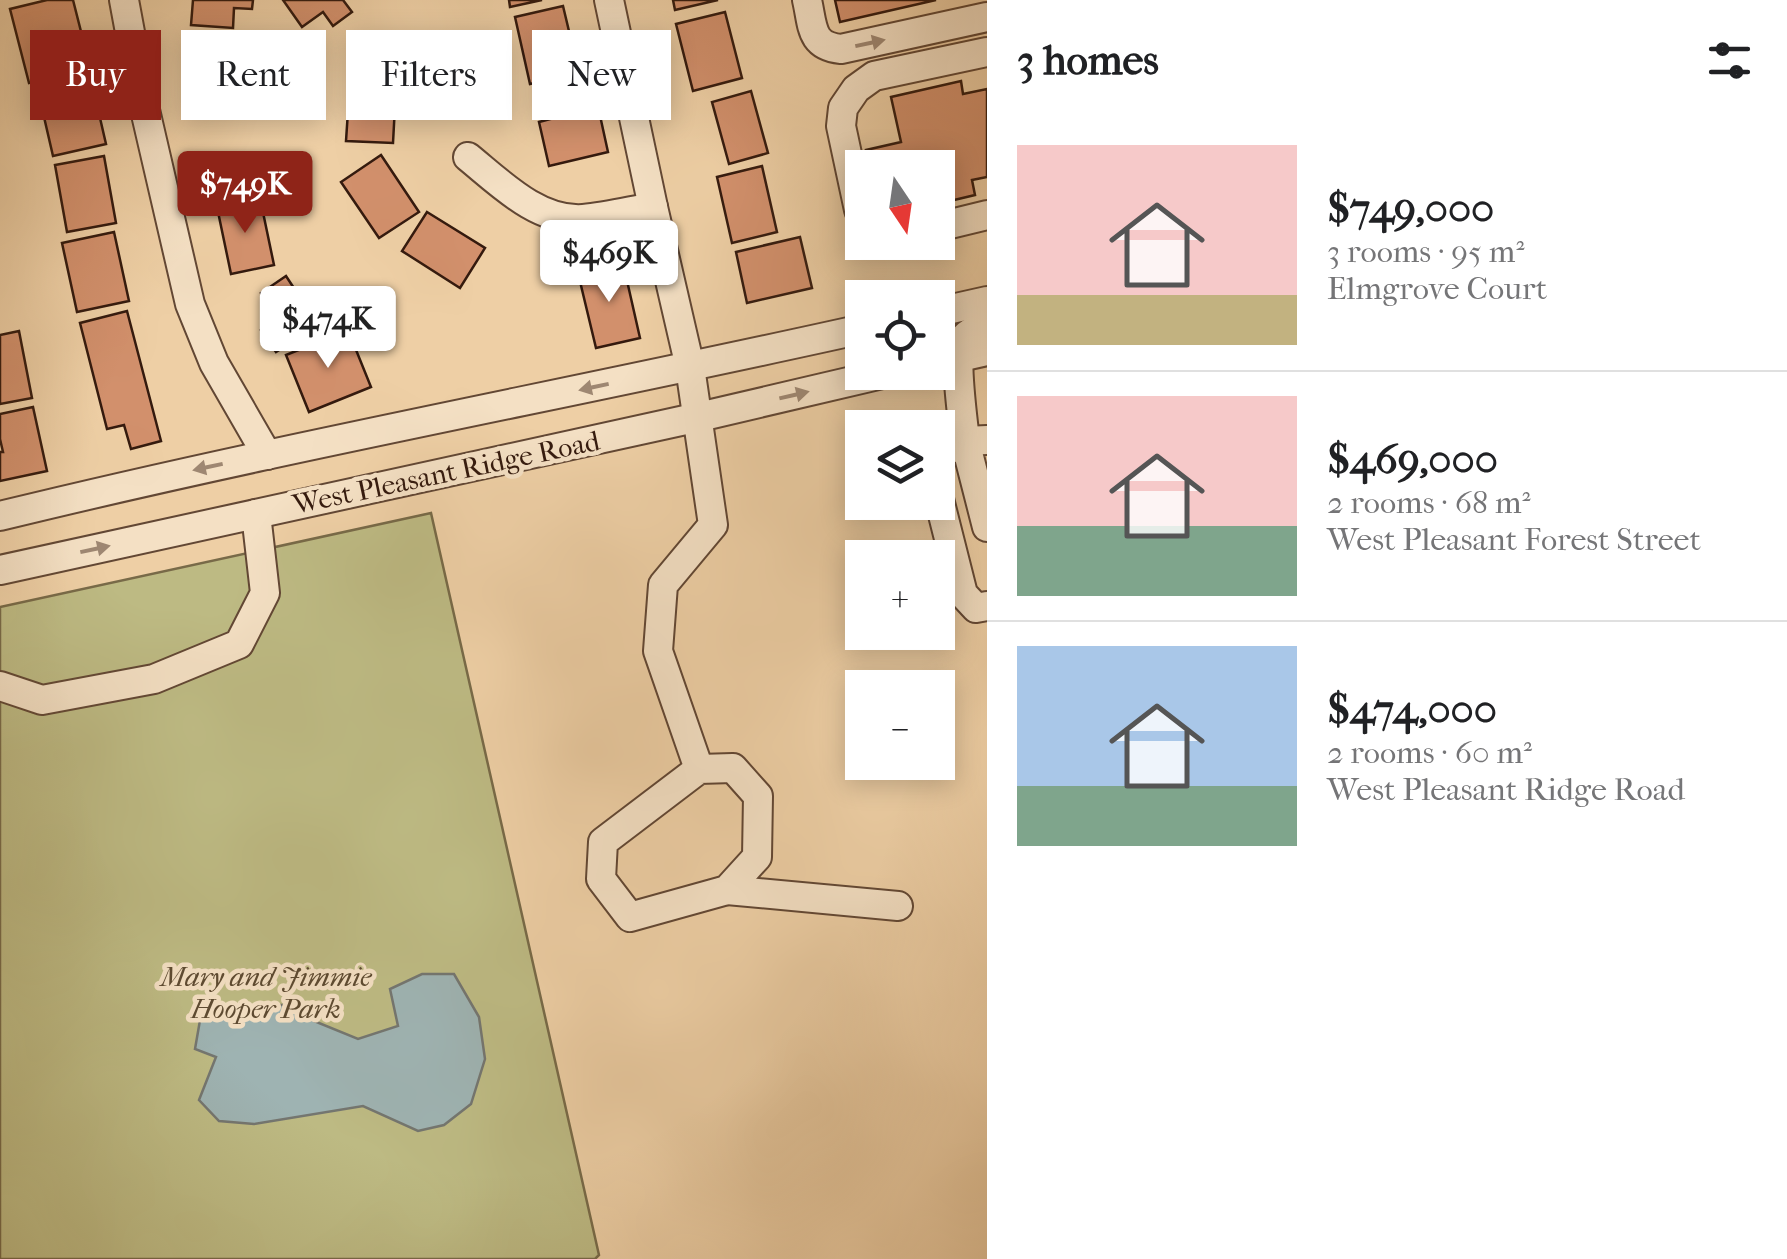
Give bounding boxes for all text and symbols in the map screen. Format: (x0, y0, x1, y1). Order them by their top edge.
chip: Buy (30, 30, 161, 120)
chip: Rent (181, 30, 326, 120)
chip: Filters (346, 30, 512, 120)
chip: New (532, 30, 671, 120)
icon: filters (1702, 33, 1757, 88)
one-way arrow (855, 34, 886, 50)
text: 3 homes (1017, 36, 1159, 85)
north arrow (845, 150, 955, 260)
map controls (845, 150, 955, 780)
pin: $749K (175, 151, 315, 236)
text: $749K (199, 165, 291, 202)
text: $749,000 (1327, 184, 1494, 233)
icon: home (1097, 185, 1217, 305)
pin: $469K (539, 220, 679, 305)
text: 3 rooms · 95 m² (1327, 233, 1524, 270)
text: $469K (562, 234, 656, 271)
text: Elmgrove Court (1327, 270, 1547, 307)
button: locate (845, 280, 955, 390)
pin: $474K (258, 286, 398, 371)
text: $474K (282, 300, 374, 337)
one-way arrow (579, 380, 610, 396)
one-way arrow (779, 387, 810, 402)
button: layers (845, 410, 955, 520)
street label: West Pleasant Ridge Road (289, 424, 603, 521)
text: $469,000 (1327, 435, 1498, 484)
icon: home (1097, 436, 1217, 556)
one-way arrow (192, 459, 223, 475)
text: 2 rooms · 68 m² (1327, 484, 1531, 521)
text: West Pleasant Forest Street (1327, 521, 1701, 558)
one-way arrow (80, 540, 111, 556)
button: + (845, 540, 955, 650)
button: − (845, 670, 955, 780)
text: $474,000 (1327, 685, 1497, 734)
icon: home (1097, 686, 1217, 806)
text: 2 rooms · 60 m² (1327, 734, 1532, 771)
text: West Pleasant Ridge Road (1327, 771, 1685, 808)
park label: Mary and Jimmie Hooper Park (158, 960, 372, 1025)

